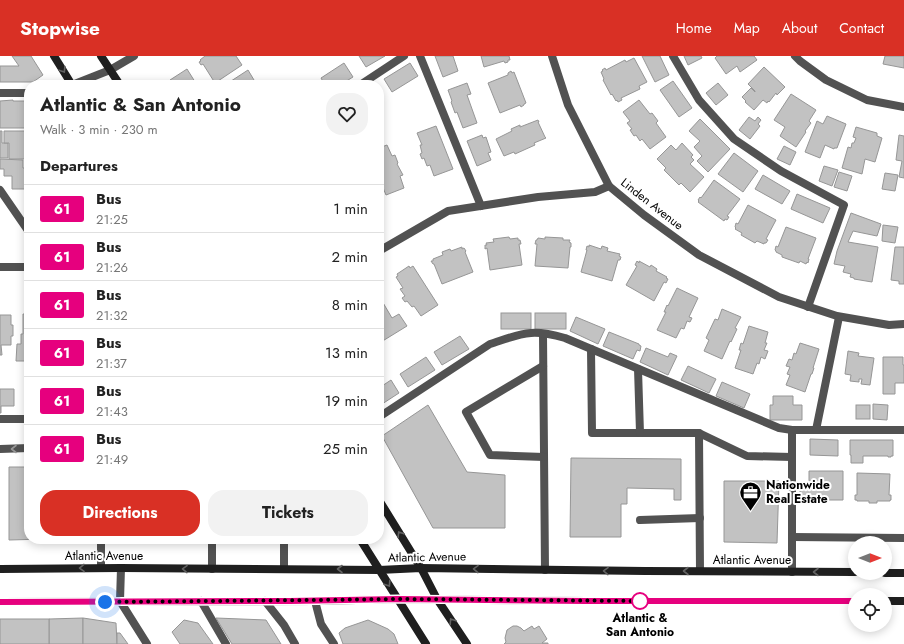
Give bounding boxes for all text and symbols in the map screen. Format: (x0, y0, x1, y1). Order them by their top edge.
text: Stopwise (20, 15, 100, 42)
text: Home (676, 18, 712, 38)
text: Map (734, 18, 760, 38)
text: About (782, 18, 817, 38)
text: Contact (839, 18, 884, 38)
one-way arrow (58, 66, 65, 73)
text: Atlantic & San Antonio (40, 91, 241, 118)
button: heart (326, 93, 368, 135)
text: Walk · 3 min · 230 m (40, 120, 158, 139)
text: Departures (40, 155, 118, 177)
street label: Linden Avenue (617, 174, 687, 234)
text: Bus (96, 188, 121, 210)
text: 1 min (333, 198, 368, 220)
text: 61 (54, 199, 70, 219)
text: 21:25 (96, 210, 128, 229)
text: Bus (96, 236, 121, 258)
text: 2 min (331, 246, 368, 268)
text: 61 (54, 247, 70, 267)
text: 21:26 (96, 258, 128, 277)
text: Bus (96, 284, 121, 306)
text: 8 min (332, 294, 368, 316)
text: 61 (54, 295, 70, 315)
text: 21:32 (96, 306, 128, 325)
text: Bus (96, 332, 121, 354)
text: 13 min (325, 342, 368, 364)
text: 61 (54, 343, 70, 363)
text: 21:37 (96, 354, 127, 373)
text: Bus (96, 380, 121, 402)
text: 19 min (325, 390, 368, 412)
text: 61 (54, 391, 70, 411)
text: 21:43 (96, 402, 128, 421)
text: Bus (96, 428, 121, 450)
text: 25 min (323, 438, 368, 460)
text: 61 (54, 439, 70, 459)
one-way arrow (11, 445, 17, 453)
text: 21:49 (96, 450, 128, 469)
place label: Nationwide Real Estate (766, 476, 830, 508)
office icon: Nationwide Real Estate (738, 479, 764, 512)
button: Directions (40, 490, 200, 536)
button: Tickets (208, 490, 368, 536)
one-way arrow (398, 531, 405, 538)
north arrow (848, 536, 892, 580)
map controls (848, 536, 892, 632)
street label: Atlantic Avenue (65, 547, 143, 565)
street label: Atlantic Avenue (388, 547, 466, 567)
street label: Atlantic Avenue (713, 551, 791, 569)
one-way arrow (79, 564, 85, 572)
one-way arrow (473, 564, 479, 573)
one-way arrow (182, 565, 188, 573)
one-way arrow (337, 565, 343, 573)
one-way arrow (603, 567, 609, 575)
one-way arrow (683, 567, 689, 575)
one-way arrow (813, 568, 819, 576)
one-way arrow (383, 580, 391, 587)
button: locate (848, 588, 892, 632)
your location (95, 592, 115, 612)
marker: Atlantic & San Antonio (631, 592, 649, 610)
place label: Atlantic & San Antonio (606, 609, 674, 641)
one-way arrow (450, 619, 457, 626)

